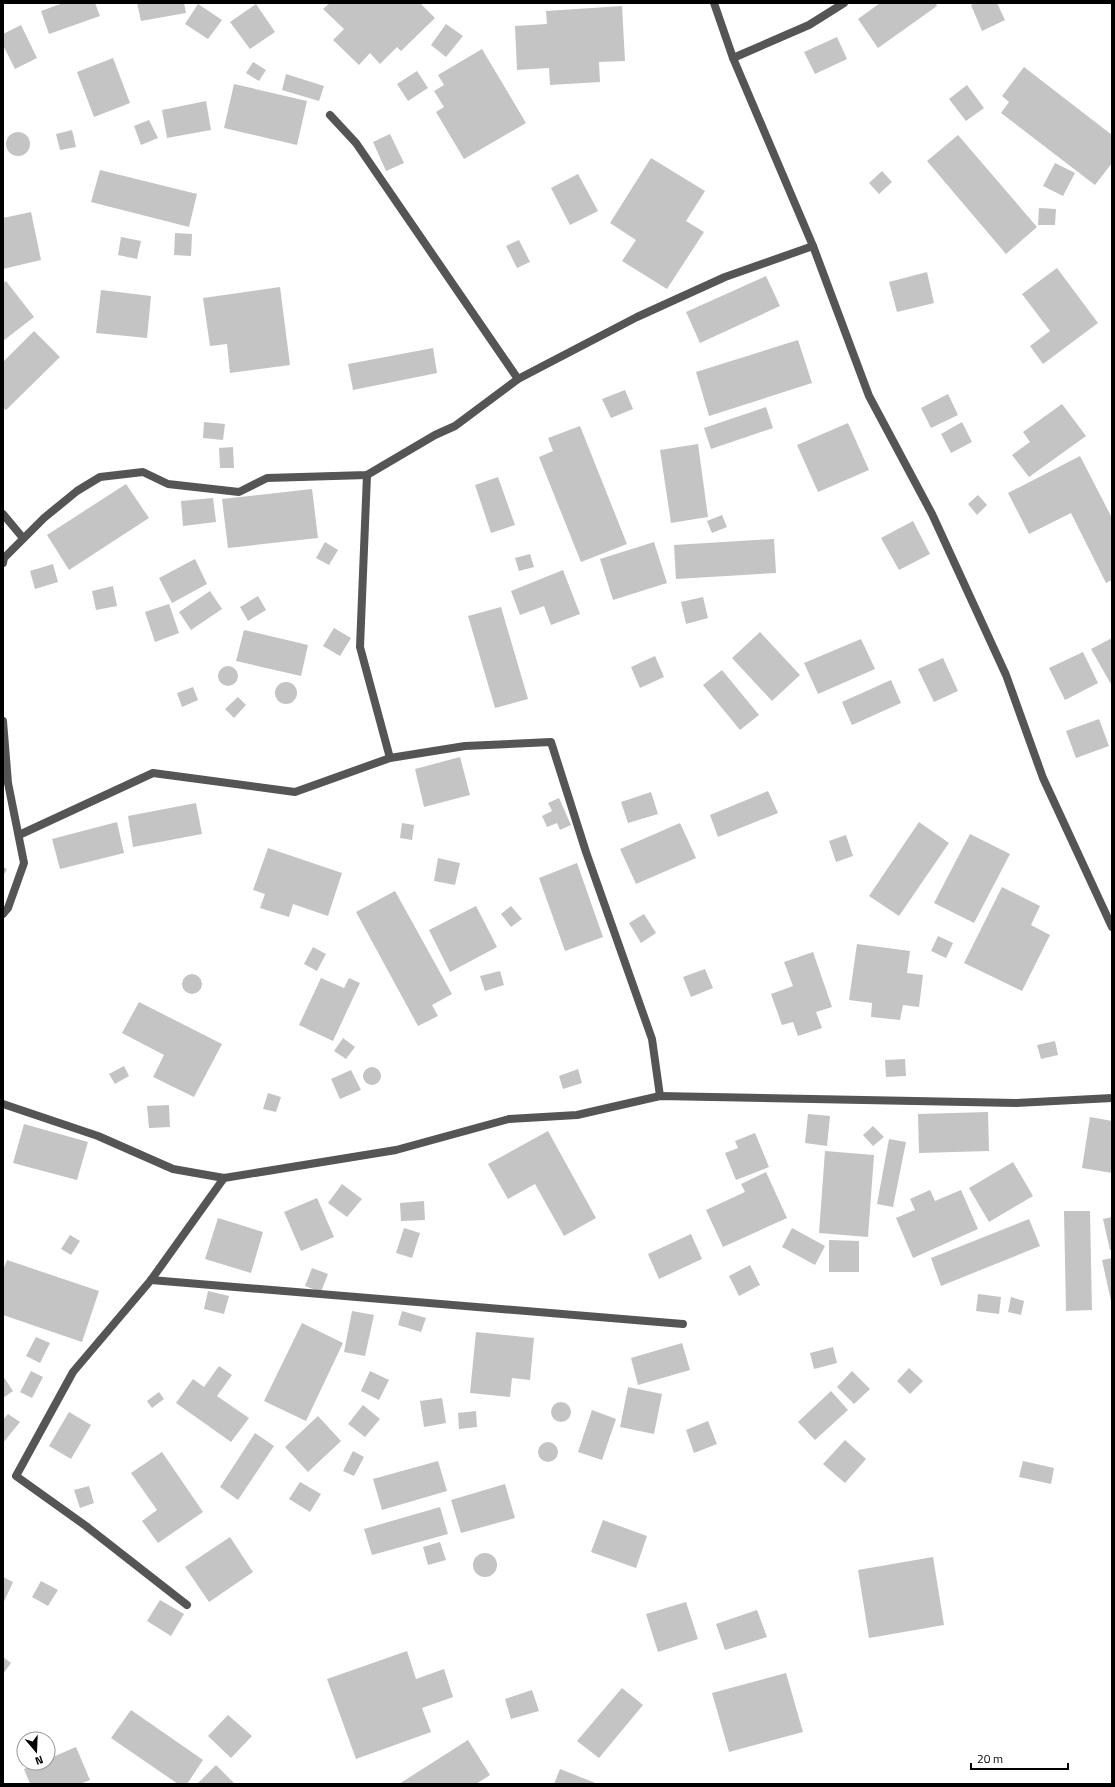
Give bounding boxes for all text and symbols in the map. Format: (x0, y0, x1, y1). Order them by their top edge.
north arrow (16, 1731, 56, 1771)
scale bar (971, 1745, 1068, 1771)
text: 20 m (977, 1749, 1003, 1768)
text: N (33, 1752, 45, 1769)

